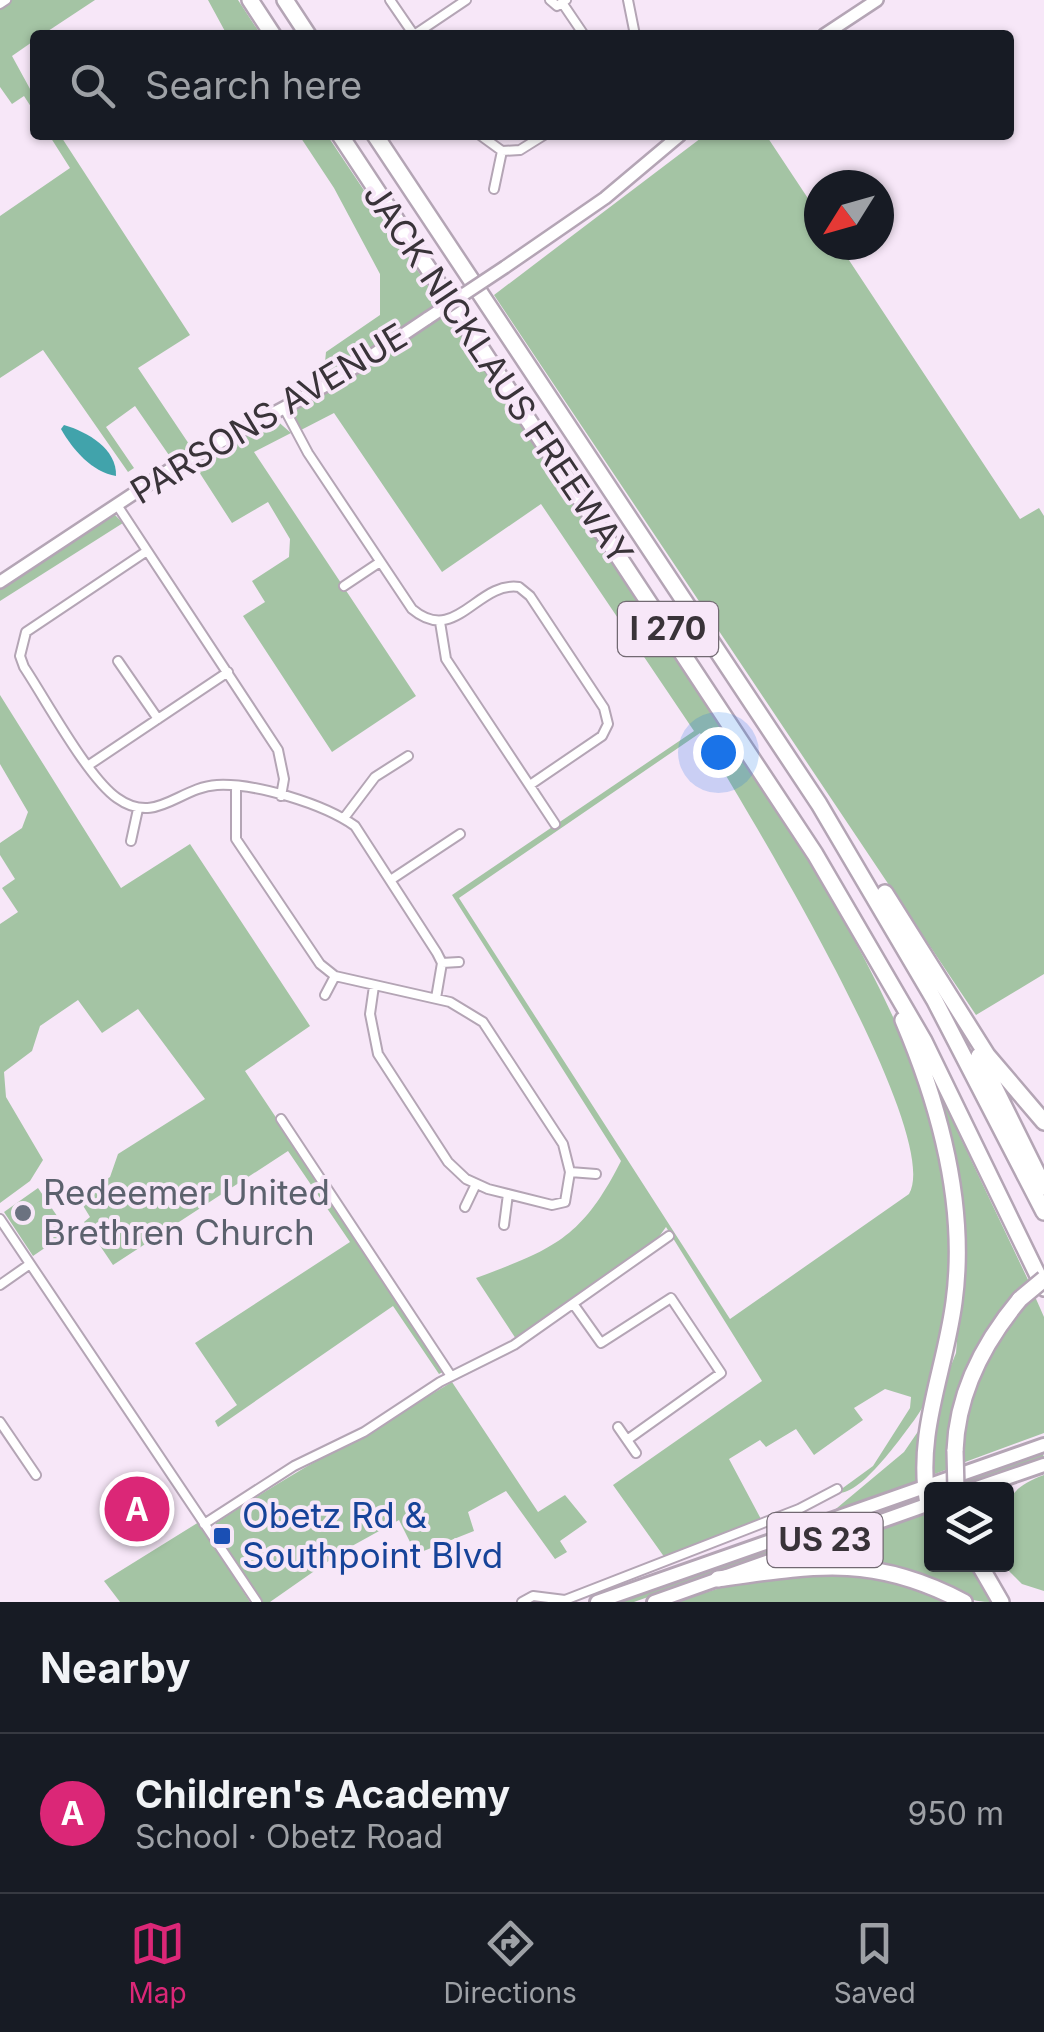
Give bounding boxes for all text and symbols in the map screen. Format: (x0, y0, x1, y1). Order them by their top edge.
search box (30, 30, 1014, 140)
icon: search (65, 58, 120, 113)
text: Search here (145, 62, 362, 108)
north arrow (804, 170, 894, 260)
street label: JACK NICKLAUS FREEWAY (355, 175, 642, 572)
street label: PARSONS AVENUE (123, 314, 414, 512)
road number: I 270 (618, 602, 718, 656)
your location (693, 727, 744, 778)
place label: Redeemer United Brethren Church (43, 1171, 330, 1253)
marker: Redeemer United Brethren Church (12, 1202, 34, 1224)
pin: A (104, 1472, 170, 1546)
map controls (924, 1482, 1014, 1572)
button: layers (924, 1482, 1014, 1572)
place label: Obetz Rd & Southpoint Blvd (242, 1494, 503, 1576)
road number: US 23 (768, 1513, 882, 1567)
marker: Obetz Rd & Southpoint Blvd (211, 1525, 233, 1547)
text: Nearby (40, 1642, 191, 1693)
text: Children's Academy (135, 1771, 510, 1817)
text: A (61, 1794, 84, 1833)
text: 950 m (907, 1794, 1004, 1833)
text: School · Obetz Road (135, 1817, 443, 1856)
tab: Map (128, 1916, 187, 2010)
tab: Directions (443, 1916, 577, 2010)
tab: Saved (834, 1916, 916, 2010)

